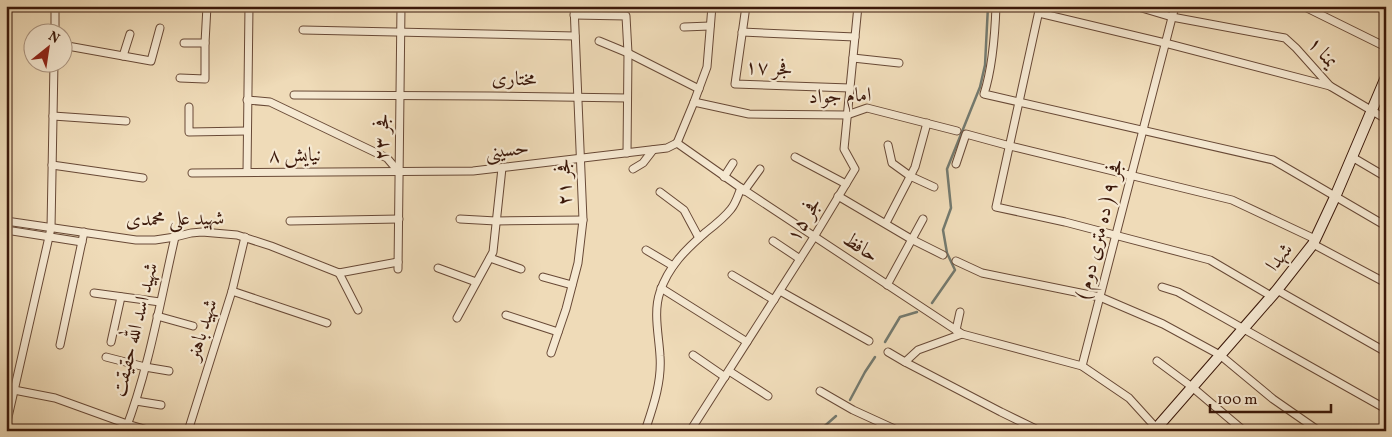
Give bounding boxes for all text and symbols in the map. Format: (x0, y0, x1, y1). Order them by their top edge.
north arrow (22, 22, 72, 72)
text: N (45, 27, 63, 49)
street label: یمنا ۱ (1300, 31, 1344, 75)
street label: فجر ۱۷ (745, 54, 793, 84)
street label: مختاری (491, 66, 537, 94)
street label: امام جواد (808, 82, 872, 114)
street label: فجر ۲۳ (369, 113, 397, 161)
street label: حسینی (484, 134, 530, 168)
street label: نیایش ۸ (269, 142, 321, 170)
street label: فجر ۹ ( ده متری دوم ) (1070, 156, 1134, 303)
street label: فجر ۲۱ (550, 158, 580, 206)
street label: فجر ۱۵ (781, 192, 829, 248)
street label: شهید علی محمدی (125, 205, 225, 235)
street label: حافظ (837, 226, 883, 270)
street label: شهدا (1260, 238, 1300, 278)
street label: شهید اسد الله حقیقت (103, 259, 166, 400)
street label: شهید باهنر (180, 296, 226, 366)
scale bar (1210, 382, 1331, 414)
text: 100 m (1217, 390, 1257, 411)

